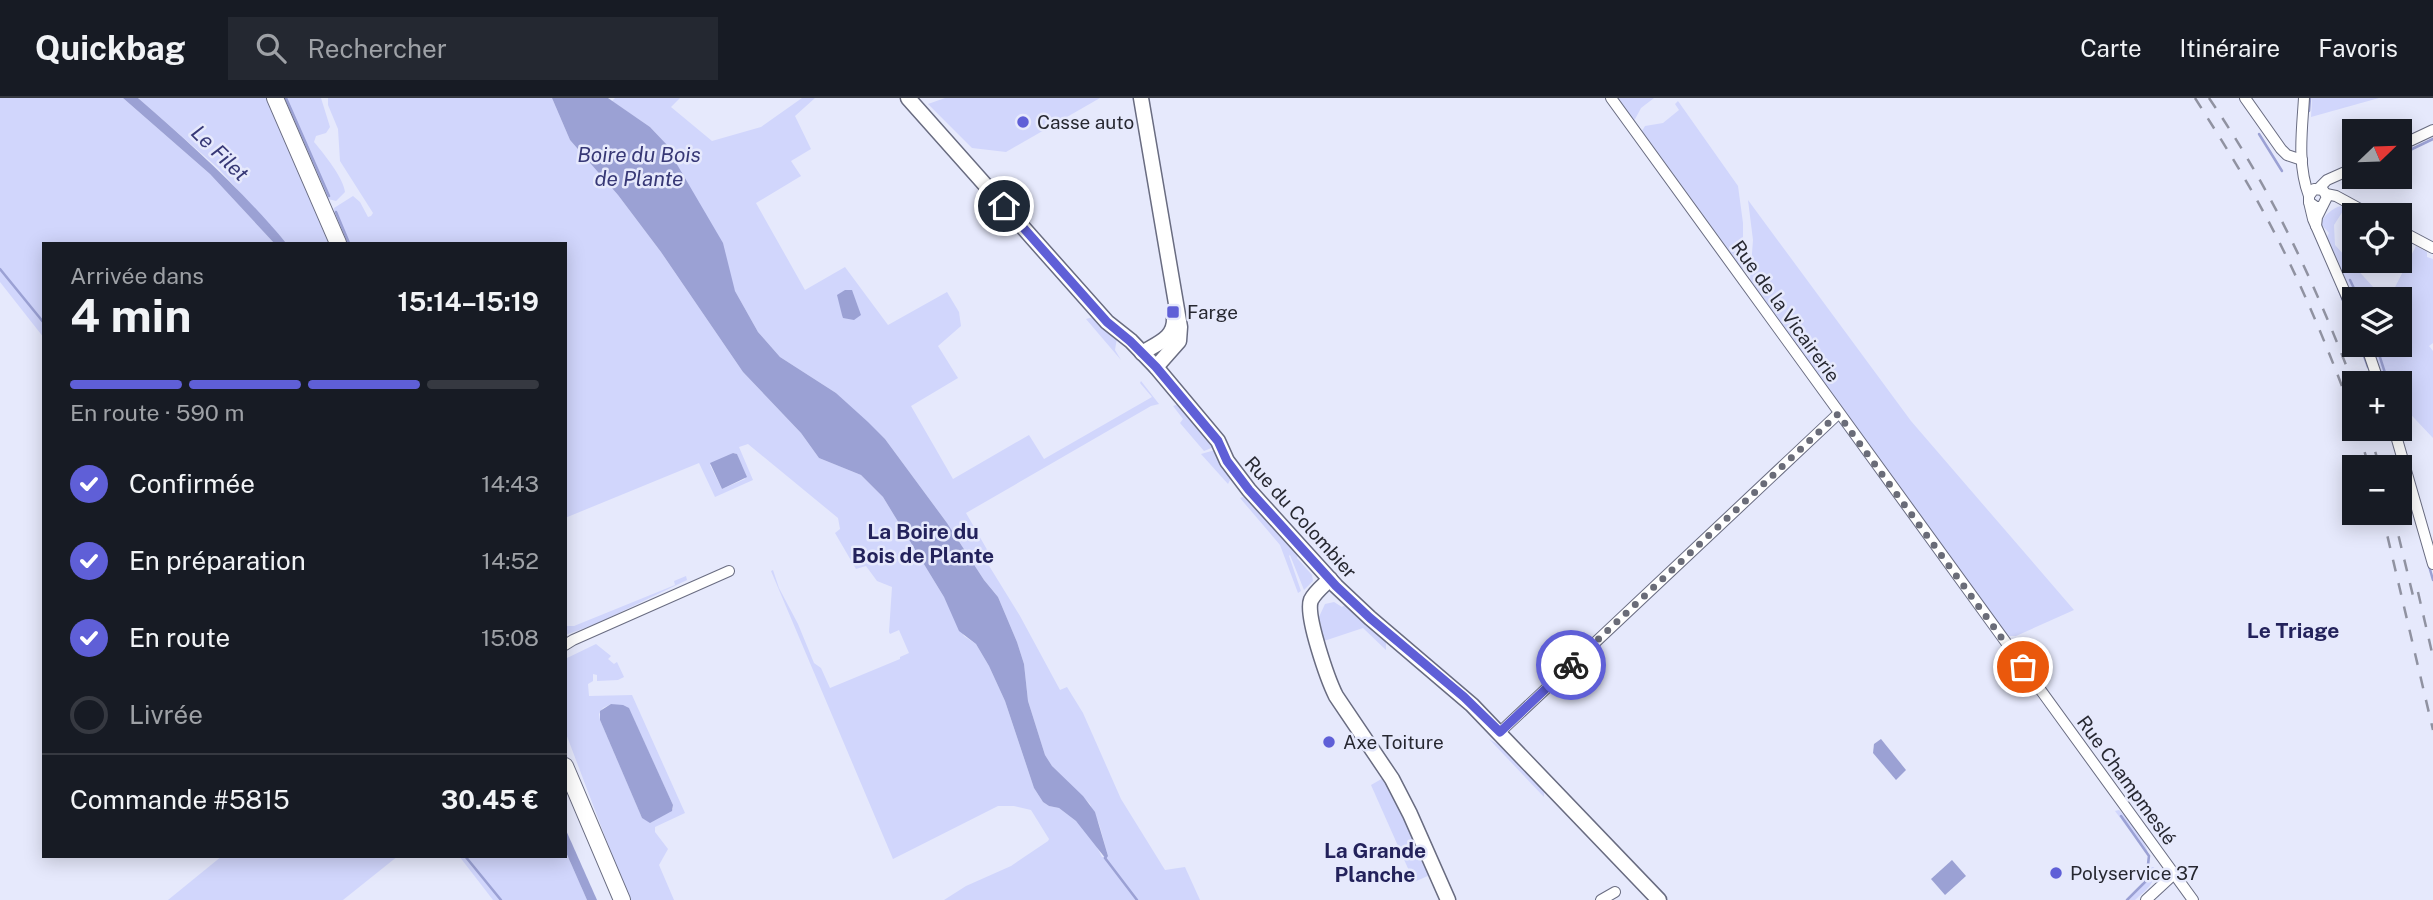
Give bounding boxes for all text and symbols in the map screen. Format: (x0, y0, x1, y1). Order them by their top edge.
search box (228, 17, 718, 80)
text: Quickbag (35, 29, 186, 67)
icon: search (252, 29, 290, 67)
text: Rechercher (308, 33, 447, 64)
text: Carte (2080, 34, 2142, 62)
text: Itinéraire (2180, 34, 2280, 62)
text: Favoris (2318, 34, 2398, 62)
place label: Casse auto (1037, 111, 1134, 133)
marker: Casse auto (1015, 114, 1031, 130)
north arrow (2342, 119, 2412, 189)
map controls (2342, 119, 2412, 525)
water label: Le Filet (186, 120, 254, 186)
water label: Boire du Bois de Plante (577, 142, 701, 191)
pin (974, 176, 1034, 236)
icon: home (985, 187, 1023, 225)
button: locate (2342, 203, 2412, 273)
street label: Rue de la Vicairerie (1727, 236, 1845, 386)
text: Arrivée dans (70, 262, 204, 289)
text: 15:14–15:19 (398, 286, 539, 317)
button: layers (2342, 287, 2412, 357)
text: 4 min (70, 288, 191, 342)
place label: Farge (1187, 301, 1238, 323)
marker: Farge (1165, 304, 1181, 320)
button: + (2342, 371, 2412, 441)
text: En route · 590 m (70, 399, 244, 426)
street label: Rue du Colombier (1241, 452, 1361, 582)
button: − (2342, 455, 2412, 525)
icon: check (70, 465, 108, 503)
text: Confirmée (129, 468, 255, 499)
text: 14:43 (481, 470, 539, 497)
district label: La Boire du Bois de Plante (852, 519, 994, 568)
icon: check (70, 542, 108, 580)
text: En préparation (129, 545, 306, 576)
text: 14:52 (482, 547, 539, 574)
district label: Le Triage (2247, 618, 2339, 643)
icon: check (70, 619, 108, 657)
text: En route (129, 622, 230, 653)
text: 15:08 (481, 624, 539, 651)
courier (1536, 630, 1606, 700)
pin (1993, 637, 2053, 697)
icon: bike (1552, 646, 1590, 684)
icon: bag (2004, 648, 2042, 686)
text: Livrée (129, 699, 203, 730)
street label: Rue Champmeslé (2073, 711, 2181, 849)
place label: Axe Toiture (1343, 731, 1444, 753)
marker: Axe Toiture (1321, 734, 1337, 750)
text: Commande #5815 (70, 784, 290, 815)
text: 30.45 € (441, 784, 539, 815)
district label: La Grande Planche (1324, 838, 1426, 887)
place label: Polyservice 37 (2070, 862, 2199, 884)
marker: Polyservice 37 (2048, 865, 2064, 881)

